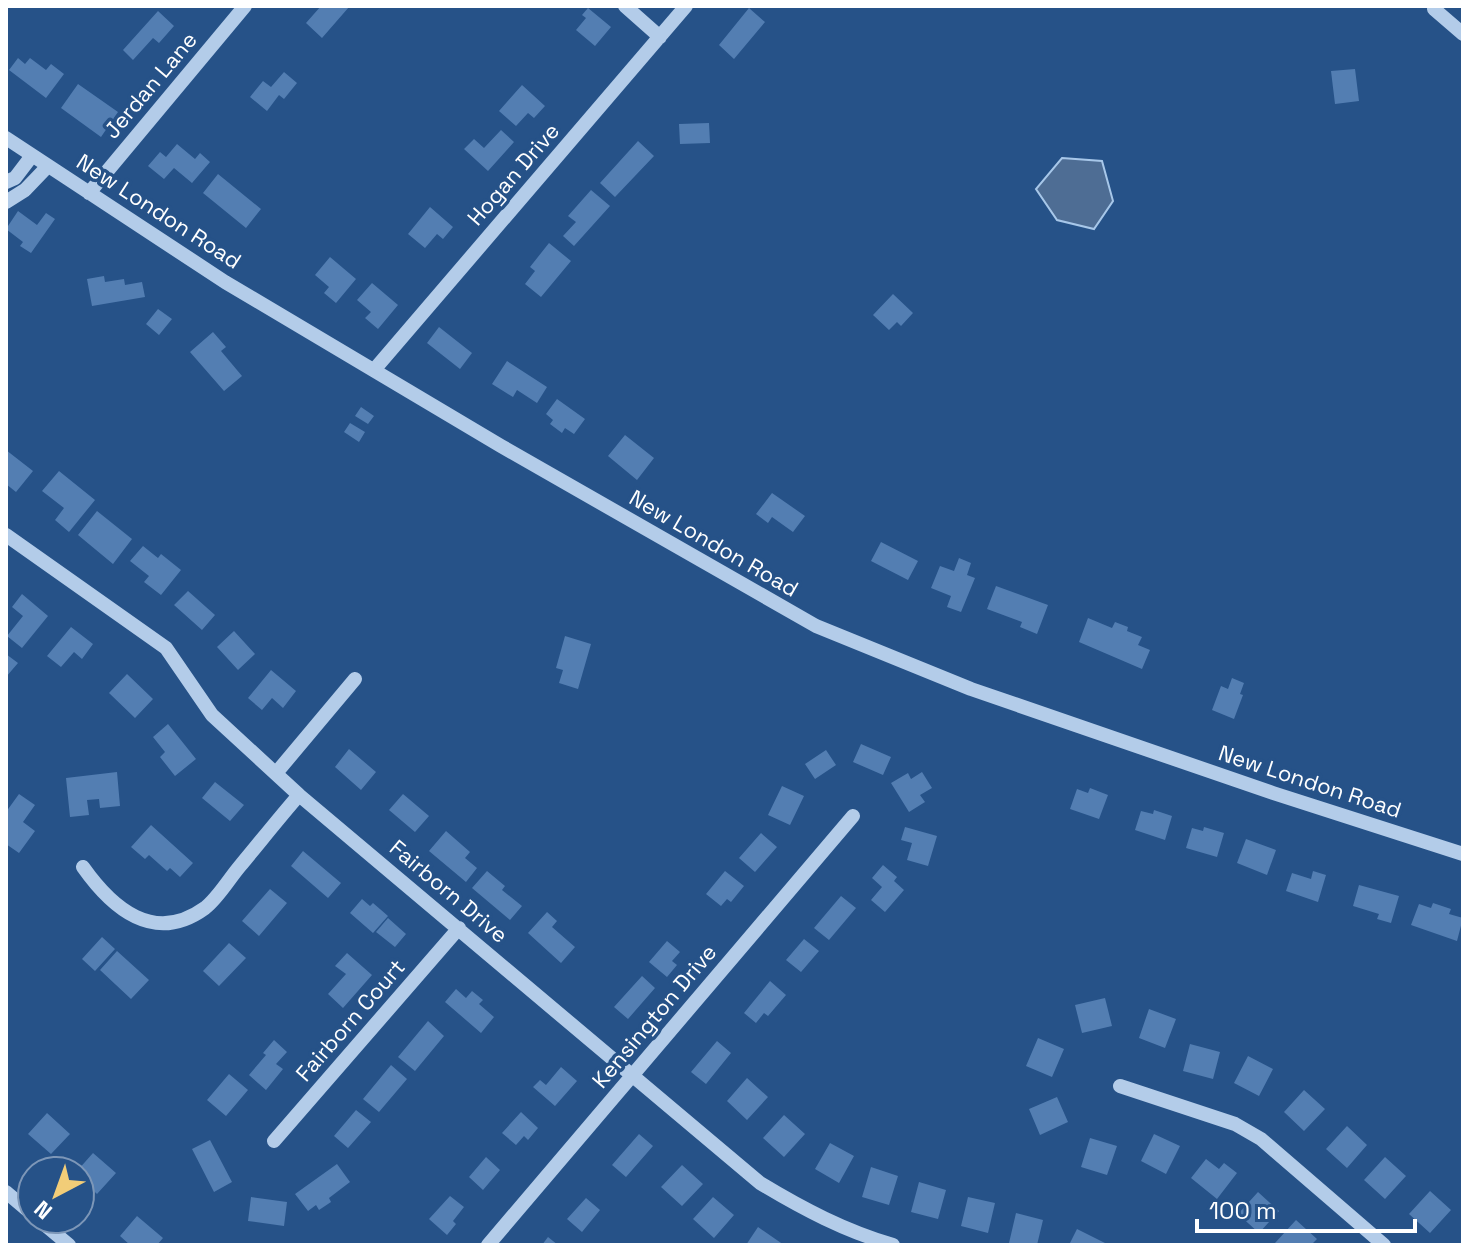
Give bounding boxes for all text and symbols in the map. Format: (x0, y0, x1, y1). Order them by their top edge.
street label: Jerdan Lane (97, 26, 203, 144)
street label: Hogan Drive (461, 117, 565, 231)
street label: New London Road (71, 147, 247, 275)
street label: New London Road (624, 483, 804, 603)
street label: New London Road (1215, 738, 1405, 824)
street label: Fairborn Drive (384, 833, 514, 949)
street label: Kensington Drive (586, 938, 722, 1094)
street label: Fairborn Court (289, 953, 411, 1087)
north arrow (16, 1155, 96, 1235)
scale bar (1197, 1183, 1415, 1233)
text: N (28, 1195, 58, 1225)
text: 100 m (1209, 1195, 1277, 1226)

